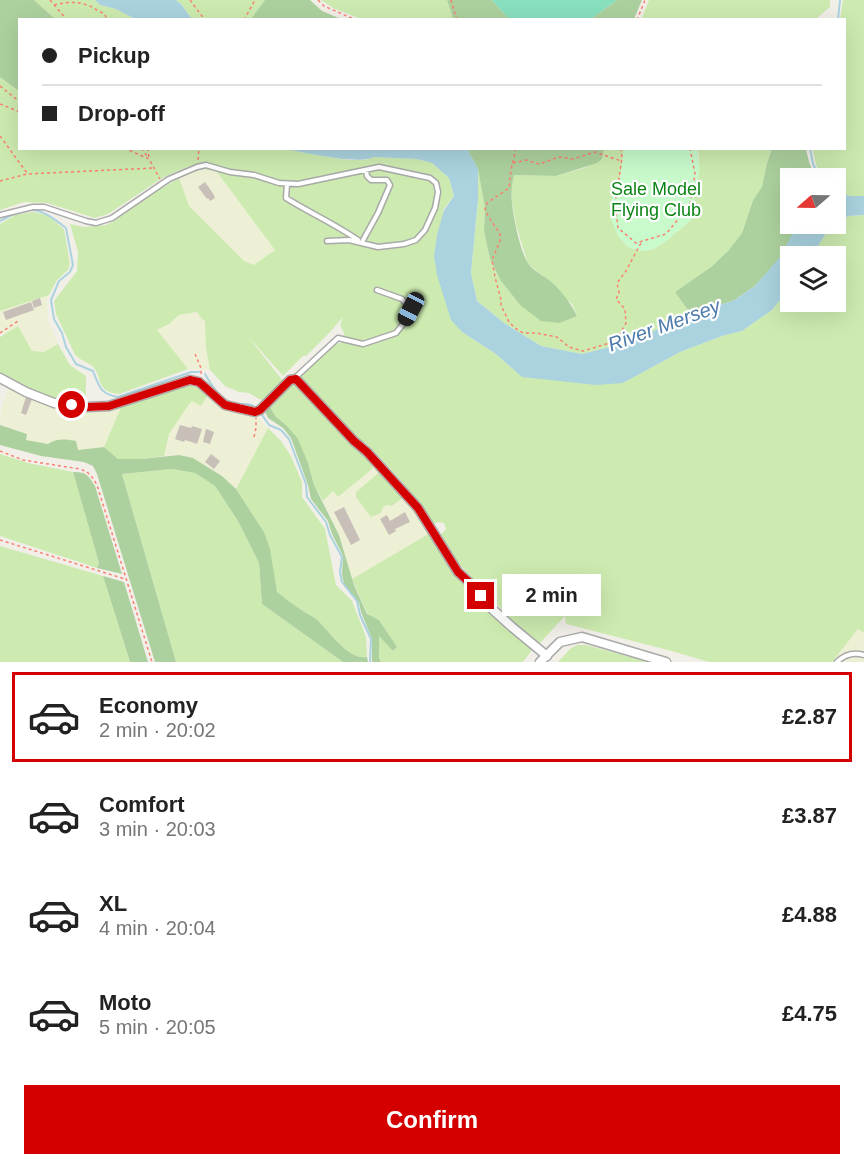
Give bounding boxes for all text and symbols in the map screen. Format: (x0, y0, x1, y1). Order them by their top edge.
text: Pickup (78, 43, 150, 68)
text: Drop-off (78, 101, 165, 126)
north arrow (780, 168, 846, 234)
map controls (780, 168, 846, 312)
park label: Sale Model Flying Club (611, 179, 701, 220)
button: layers (780, 246, 846, 312)
car (395, 289, 427, 329)
water label: River Mersey (605, 294, 724, 355)
route start (58, 391, 85, 418)
callout: 2 min (502, 575, 601, 617)
route end (467, 582, 494, 609)
text: 2 min (525, 584, 578, 606)
icon: car (27, 690, 81, 744)
text: Economy (99, 693, 198, 718)
text: £2.87 (782, 704, 837, 729)
text: 2 min · 20:02 (99, 719, 216, 741)
icon: car (27, 789, 81, 843)
text: Comfort (99, 792, 185, 817)
text: £3.87 (782, 803, 837, 828)
text: 3 min · 20:03 (99, 818, 216, 840)
icon: car (27, 888, 81, 942)
text: XL (99, 891, 127, 916)
text: £4.88 (782, 902, 837, 927)
text: 4 min · 20:04 (99, 917, 216, 939)
icon: car (27, 987, 81, 1041)
text: Moto (99, 990, 152, 1015)
text: £4.75 (782, 1001, 837, 1026)
text: 5 min · 20:05 (99, 1016, 216, 1038)
button: Confirm (24, 1085, 840, 1154)

